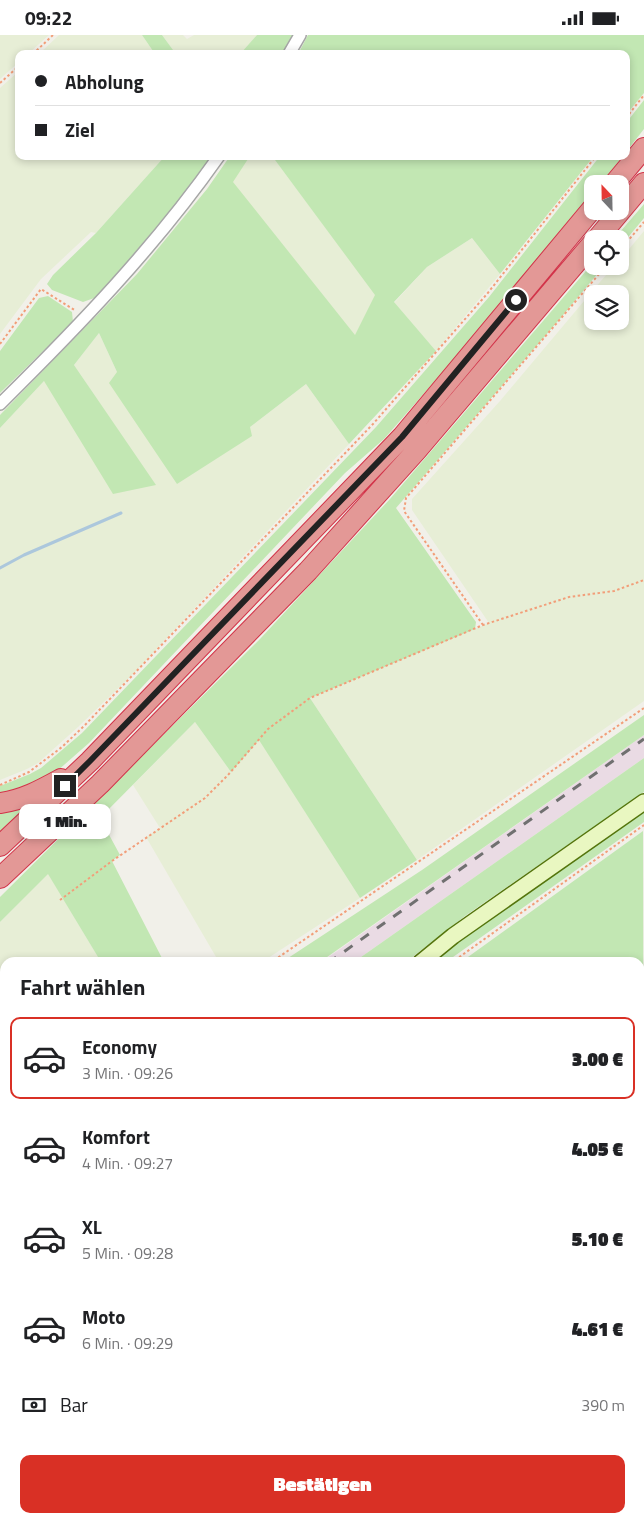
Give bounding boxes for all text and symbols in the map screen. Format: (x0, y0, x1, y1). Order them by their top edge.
text: 09:22 (25, 3, 72, 32)
text: Abholung (65, 67, 144, 96)
text: Ziel (65, 115, 95, 144)
north arrow (584, 175, 629, 220)
map controls (584, 175, 629, 330)
button: locate (584, 230, 629, 275)
button: layers (584, 285, 629, 330)
route start (505, 289, 527, 311)
route end (54, 775, 76, 797)
callout: 1 Min. (19, 803, 111, 839)
text: 1 Min. (43, 809, 87, 833)
text: Fahrt wählen (20, 970, 145, 1004)
text: Economy (82, 1032, 157, 1061)
icon: car (22, 1036, 67, 1081)
text: 3.00 € (572, 1044, 623, 1073)
text: 3 Min. · 09:26 (82, 1061, 173, 1085)
text: Komfort (82, 1122, 150, 1151)
icon: car (22, 1126, 67, 1171)
text: 4.05 € (572, 1134, 623, 1163)
text: 4 Min. · 09:27 (82, 1151, 173, 1175)
text: XL (82, 1212, 102, 1241)
icon: car (22, 1216, 67, 1261)
text: 5.10 € (572, 1224, 623, 1253)
text: 5 Min. · 09:28 (82, 1241, 173, 1265)
text: Moto (82, 1302, 125, 1331)
icon: car (22, 1306, 67, 1351)
text: 4.61 € (572, 1314, 623, 1343)
text: 6 Min. · 09:29 (82, 1331, 173, 1355)
text: Bar (60, 1390, 88, 1419)
icon: cash (20, 1391, 48, 1419)
text: 390 m (581, 1393, 625, 1417)
button: Bestätigen (20, 1455, 625, 1513)

